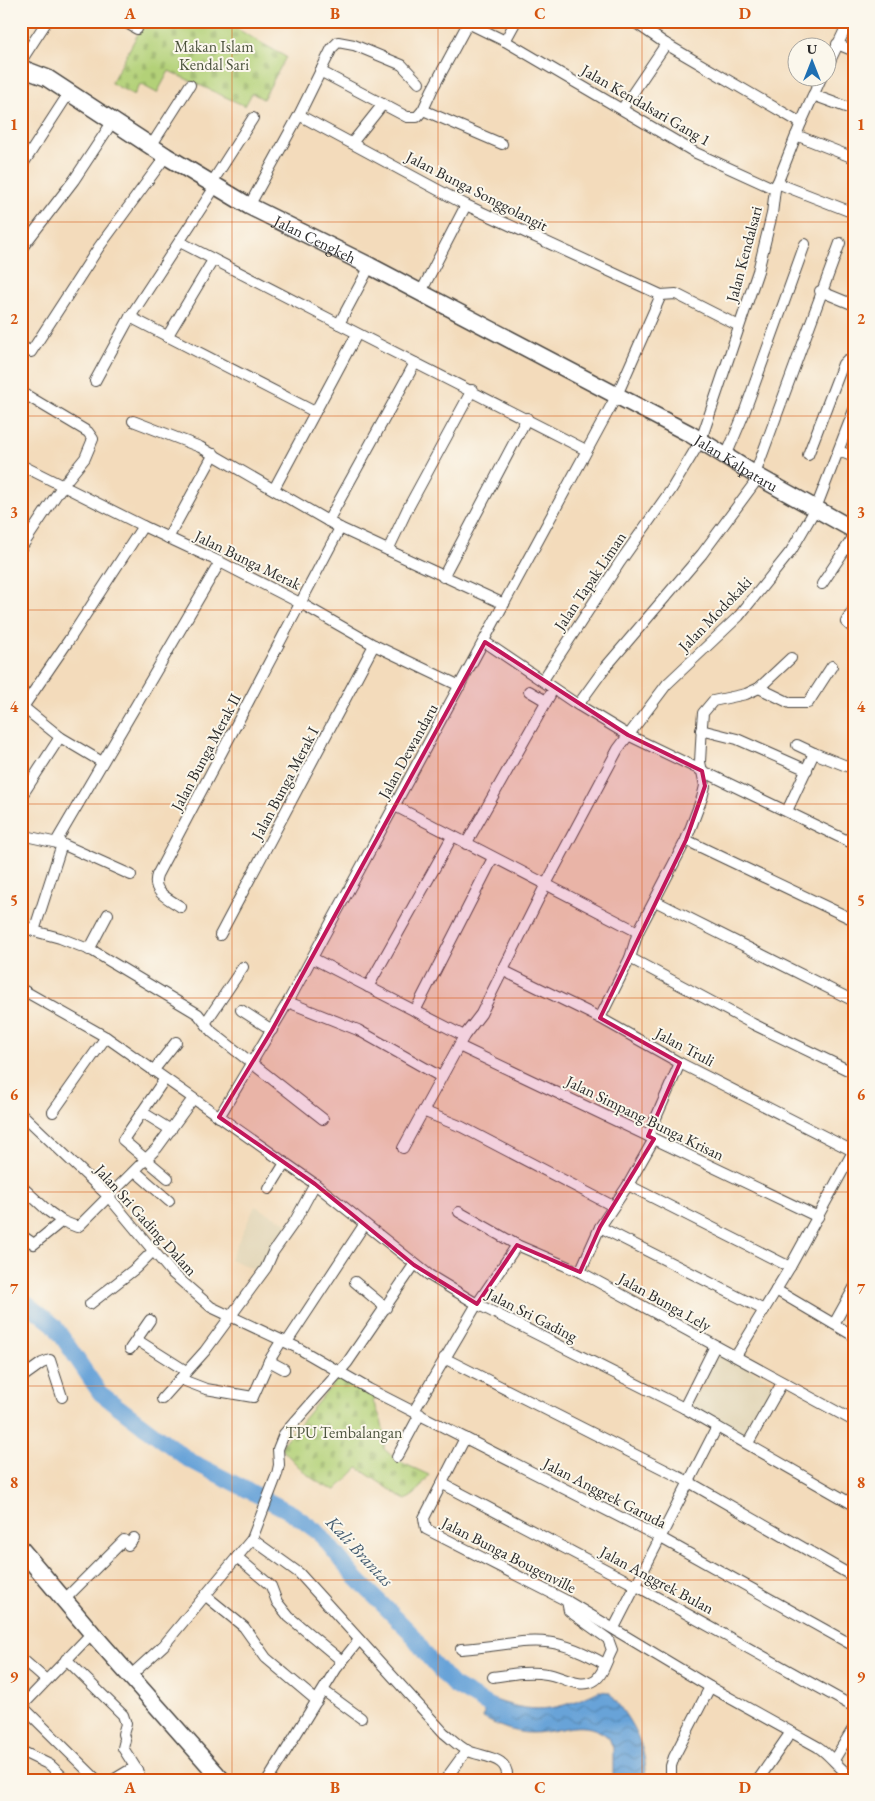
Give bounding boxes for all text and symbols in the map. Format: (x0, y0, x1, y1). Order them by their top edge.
text: A (123, 3, 136, 24)
text: B (330, 3, 340, 24)
text: C (534, 3, 546, 24)
text: D (739, 3, 751, 24)
park label: Makan Islam Kendal Sari (174, 36, 254, 75)
north arrow (788, 38, 838, 88)
text: U (807, 40, 818, 58)
street label: Jalan Kendalsari Gang 1 (576, 58, 714, 151)
text: 1 (10, 114, 18, 135)
text: 1 (857, 114, 865, 135)
street label: Jalan Bunga Songgolangit (401, 145, 551, 236)
street label: Jalan Kendalsari (721, 204, 767, 306)
street label: Jalan Cengkeh (269, 209, 360, 268)
text: 2 (10, 308, 19, 329)
text: 2 (857, 308, 866, 329)
street label: Jalan Kalpataru (689, 428, 782, 496)
text: 3 (10, 502, 18, 523)
text: 3 (857, 502, 865, 523)
street label: Jalan Bunga Merak (189, 524, 305, 595)
street label: Jalan Tapak Liman (548, 527, 631, 636)
street label: Jalan Modokaki (672, 572, 756, 658)
street label: Jalan Bunga Merak II (165, 689, 246, 816)
text: 4 (10, 696, 19, 717)
text: 4 (857, 696, 866, 717)
street label: Jalan Dewandaru (372, 699, 443, 804)
street label: Jalan Bunga Merak I (246, 723, 324, 845)
text: 5 (10, 890, 18, 911)
text: 5 (857, 890, 865, 911)
street label: Jalan Truli (650, 1022, 718, 1071)
street label: Jalan Simpang Bunga Krisan (561, 1070, 728, 1166)
text: 6 (10, 1084, 19, 1105)
text: 6 (857, 1084, 866, 1105)
street label: Jalan Sri Gading Dalam (89, 1158, 202, 1281)
street label: Jalan Bunga Lely (613, 1267, 716, 1337)
text: 7 (10, 1278, 19, 1299)
text: 7 (857, 1278, 866, 1299)
street label: Jalan Sri Gading (481, 1282, 582, 1347)
park label: TPU Tembalangan (285, 1422, 403, 1443)
street label: Jalan Anggrek Garuda (538, 1452, 671, 1533)
text: 8 (10, 1472, 18, 1493)
text: 8 (857, 1472, 865, 1493)
water label: Kali Brantas (321, 1510, 399, 1592)
street label: Jalan Bunga Bougenville (436, 1511, 580, 1598)
street label: Jalan Anggrek Bulan (595, 1540, 718, 1619)
text: 9 (10, 1666, 19, 1687)
text: 9 (857, 1666, 866, 1687)
text: A (123, 1777, 136, 1798)
text: B (330, 1777, 340, 1798)
text: C (534, 1777, 546, 1798)
text: D (739, 1777, 751, 1798)

